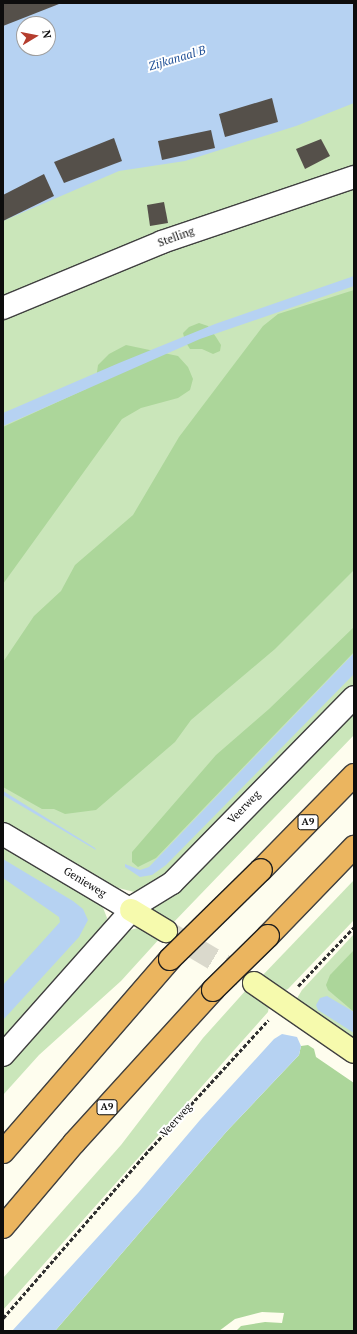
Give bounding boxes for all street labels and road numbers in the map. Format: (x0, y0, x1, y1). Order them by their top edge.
street label: Stelling (156, 224, 196, 250)
street label: Veerweg (225, 788, 263, 826)
road number: A9 (297, 814, 319, 830)
street label: Genieweg (61, 864, 109, 900)
road number: A9 (96, 1099, 118, 1115)
street label: Veerweg (157, 1100, 195, 1140)

